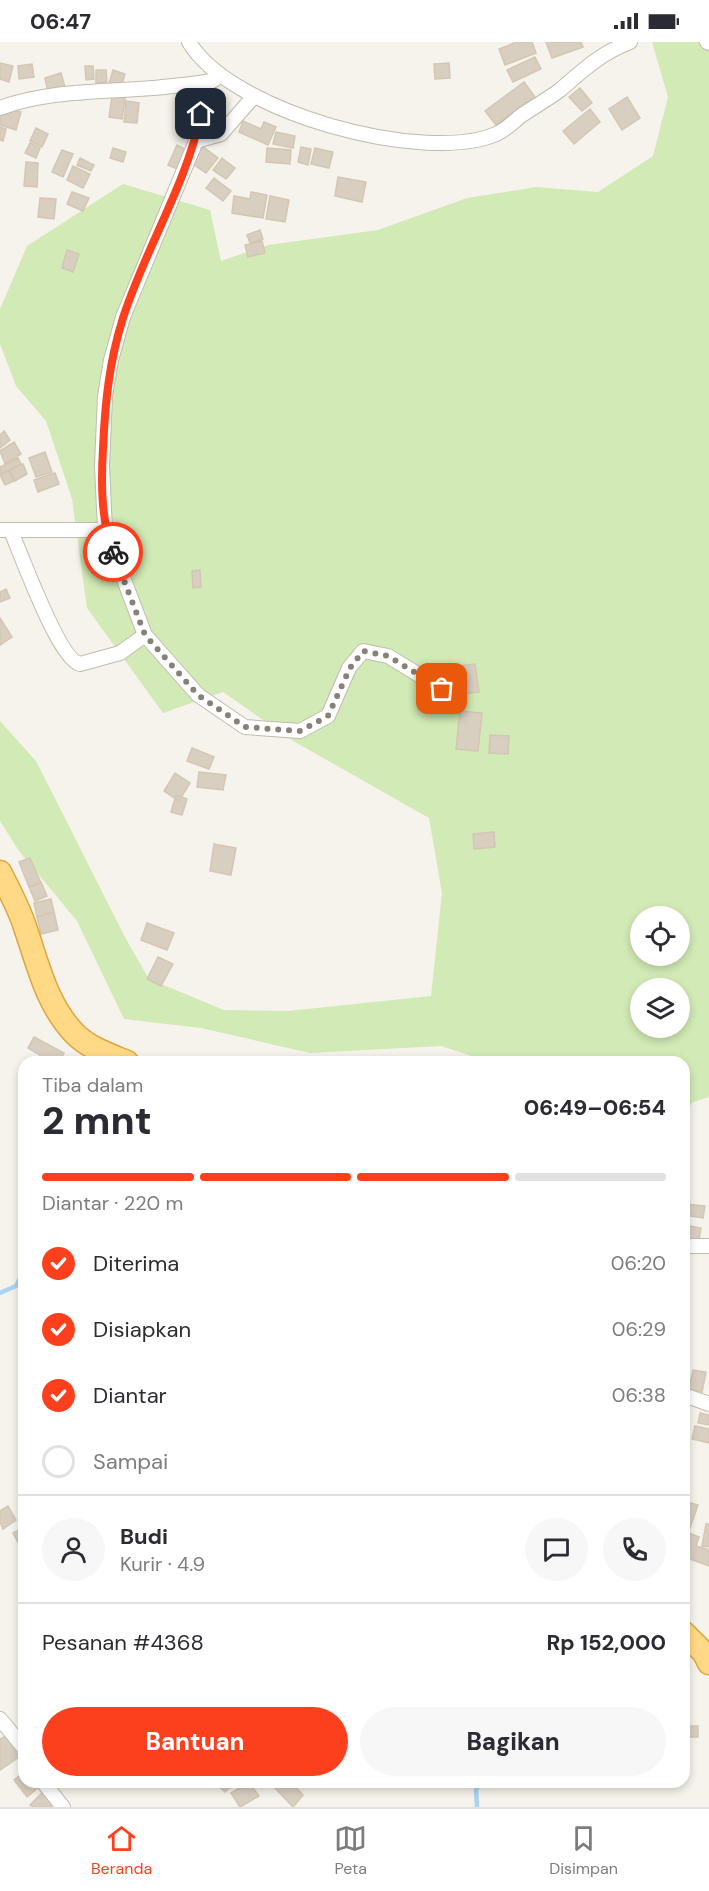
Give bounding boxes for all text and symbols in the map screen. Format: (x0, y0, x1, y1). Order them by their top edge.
text: 06:47 (30, 7, 91, 36)
pin (175, 88, 226, 139)
icon: home (184, 97, 217, 130)
courier (83, 522, 143, 582)
icon: bike (97, 536, 130, 569)
pin (416, 663, 467, 714)
icon: bag (425, 672, 458, 705)
map controls (630, 906, 690, 1038)
button: locate (630, 906, 690, 966)
button: layers (630, 978, 690, 1038)
text: Tiba dalam (42, 1072, 143, 1098)
text: 06:49–06:54 (524, 1093, 666, 1122)
text: 2 mnt (42, 1095, 152, 1146)
text: Diantar · 220 m (42, 1190, 183, 1216)
icon: check (42, 1247, 75, 1280)
text: Diterima (93, 1249, 179, 1278)
text: 06:20 (611, 1250, 666, 1276)
icon: check (42, 1313, 75, 1346)
text: Disiapkan (93, 1315, 191, 1344)
text: 06:29 (612, 1316, 666, 1342)
icon: check (42, 1379, 75, 1412)
text: Diantar (93, 1381, 167, 1410)
text: 06:38 (612, 1382, 666, 1408)
text: Sampai (93, 1447, 168, 1476)
button: person (42, 1518, 105, 1581)
button: chat (525, 1518, 588, 1581)
button: phone (603, 1518, 666, 1581)
text: Budi (120, 1522, 168, 1551)
text: Kurir · 4.9 (120, 1551, 205, 1577)
text: Pesanan #4368 (42, 1628, 204, 1657)
text: Rp 152,000 (546, 1628, 666, 1657)
button: Bantuan (42, 1707, 348, 1776)
button: Bagikan (360, 1707, 666, 1776)
tab: Beranda (91, 1822, 152, 1879)
tab: Peta (334, 1822, 367, 1879)
tab: Disimpan (549, 1822, 618, 1879)

